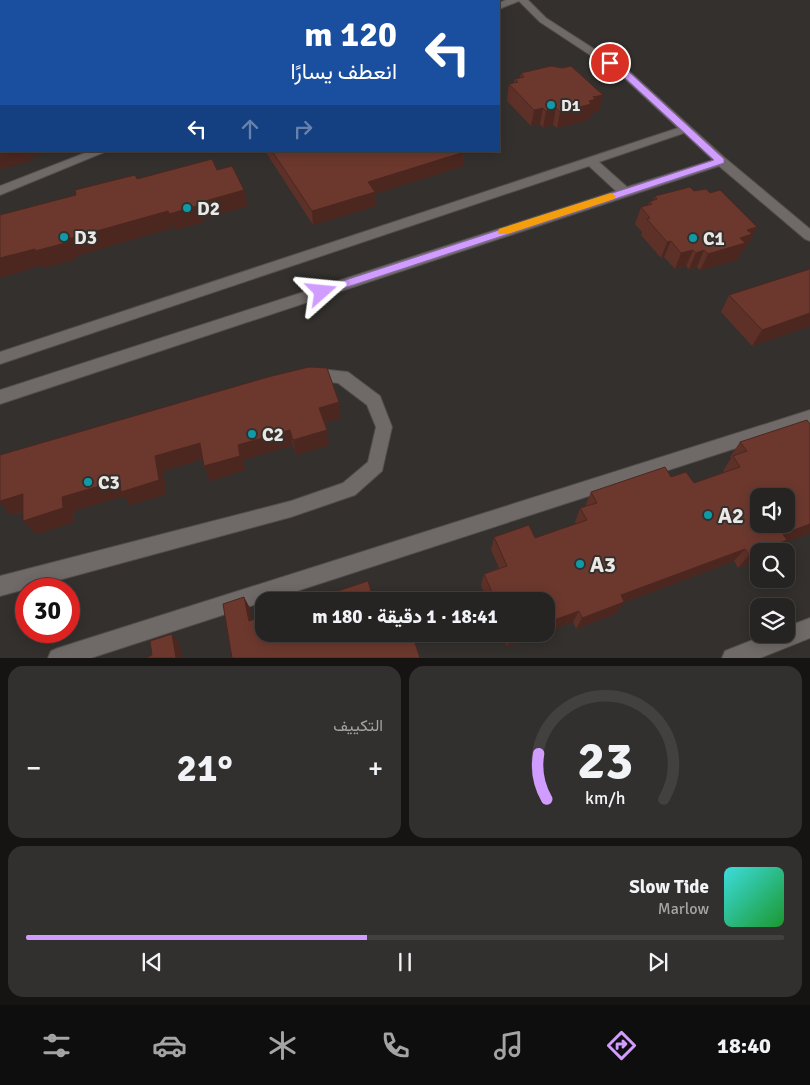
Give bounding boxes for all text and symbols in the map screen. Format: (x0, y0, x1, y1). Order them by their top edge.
text: 120 m (304, 13, 397, 56)
icon: left (415, 20, 480, 85)
pin (589, 42, 631, 84)
icon: arrive (596, 49, 624, 77)
text: انعطف يسارًا (291, 58, 397, 85)
place label: D1 (561, 96, 581, 116)
marker: D1 (545, 99, 557, 111)
icon: left (183, 115, 211, 143)
icon: ahead (236, 115, 264, 143)
icon: right (289, 115, 317, 143)
place label: D2 (197, 197, 220, 221)
marker: D2 (181, 202, 193, 214)
place label: D3 (74, 226, 97, 250)
place label: C1 (703, 227, 725, 251)
marker: D3 (58, 231, 70, 243)
marker: C1 (687, 232, 699, 244)
position arrow (295, 265, 347, 317)
place label: C2 (262, 423, 284, 447)
marker: C2 (246, 428, 258, 440)
place label: C3 (98, 471, 120, 495)
marker: C3 (82, 476, 94, 488)
map controls (750, 488, 795, 643)
button: sound (750, 488, 795, 533)
place label: A2 (718, 502, 744, 529)
marker: A2 (702, 509, 714, 521)
button: search (750, 543, 795, 588)
place label: A3 (590, 551, 616, 578)
marker: A3 (574, 558, 586, 570)
speed limit sign: 30 (15, 578, 80, 643)
button: layers (750, 598, 795, 643)
text: 18:41 · 1 دقيقة · 180 m (312, 605, 498, 629)
text: التكييف (333, 716, 383, 736)
text: 23 (577, 729, 634, 793)
text: 21° (176, 745, 233, 792)
text: − (26, 751, 41, 785)
text: + (368, 751, 383, 785)
text: km/h (585, 787, 626, 809)
text: Slow Tide (629, 875, 709, 899)
text: Marlow (658, 899, 709, 919)
icon: previous (138, 948, 166, 976)
icon: pause (391, 948, 419, 976)
icon: next (644, 948, 672, 976)
icon: filters (39, 1028, 74, 1063)
icon: car (152, 1028, 187, 1063)
icon: climate (265, 1028, 300, 1063)
icon: phone (378, 1028, 413, 1063)
icon: music (491, 1028, 526, 1063)
icon: directions (604, 1028, 639, 1063)
text: 18:40 (717, 1032, 771, 1059)

